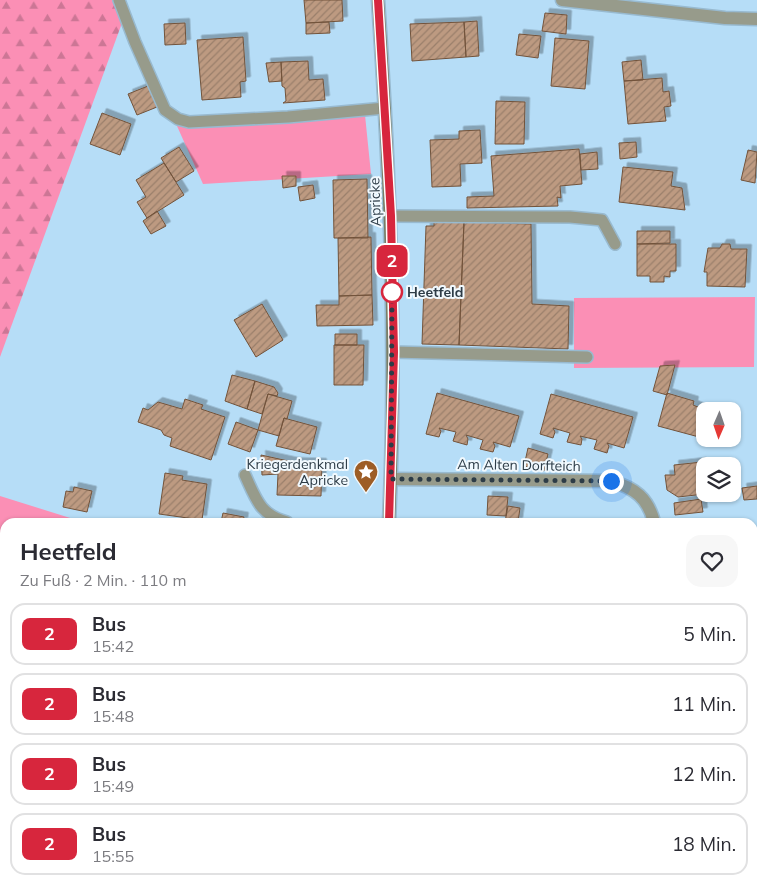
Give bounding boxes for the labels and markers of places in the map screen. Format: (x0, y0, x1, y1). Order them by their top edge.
marker: Heetfeld (381, 281, 403, 303)
place label: Heetfeld (407, 283, 463, 301)
place label: Kriegerdenkmal Apricke (247, 455, 348, 489)
place icon: Kriegerdenkmal Apricke (353, 459, 379, 493)

